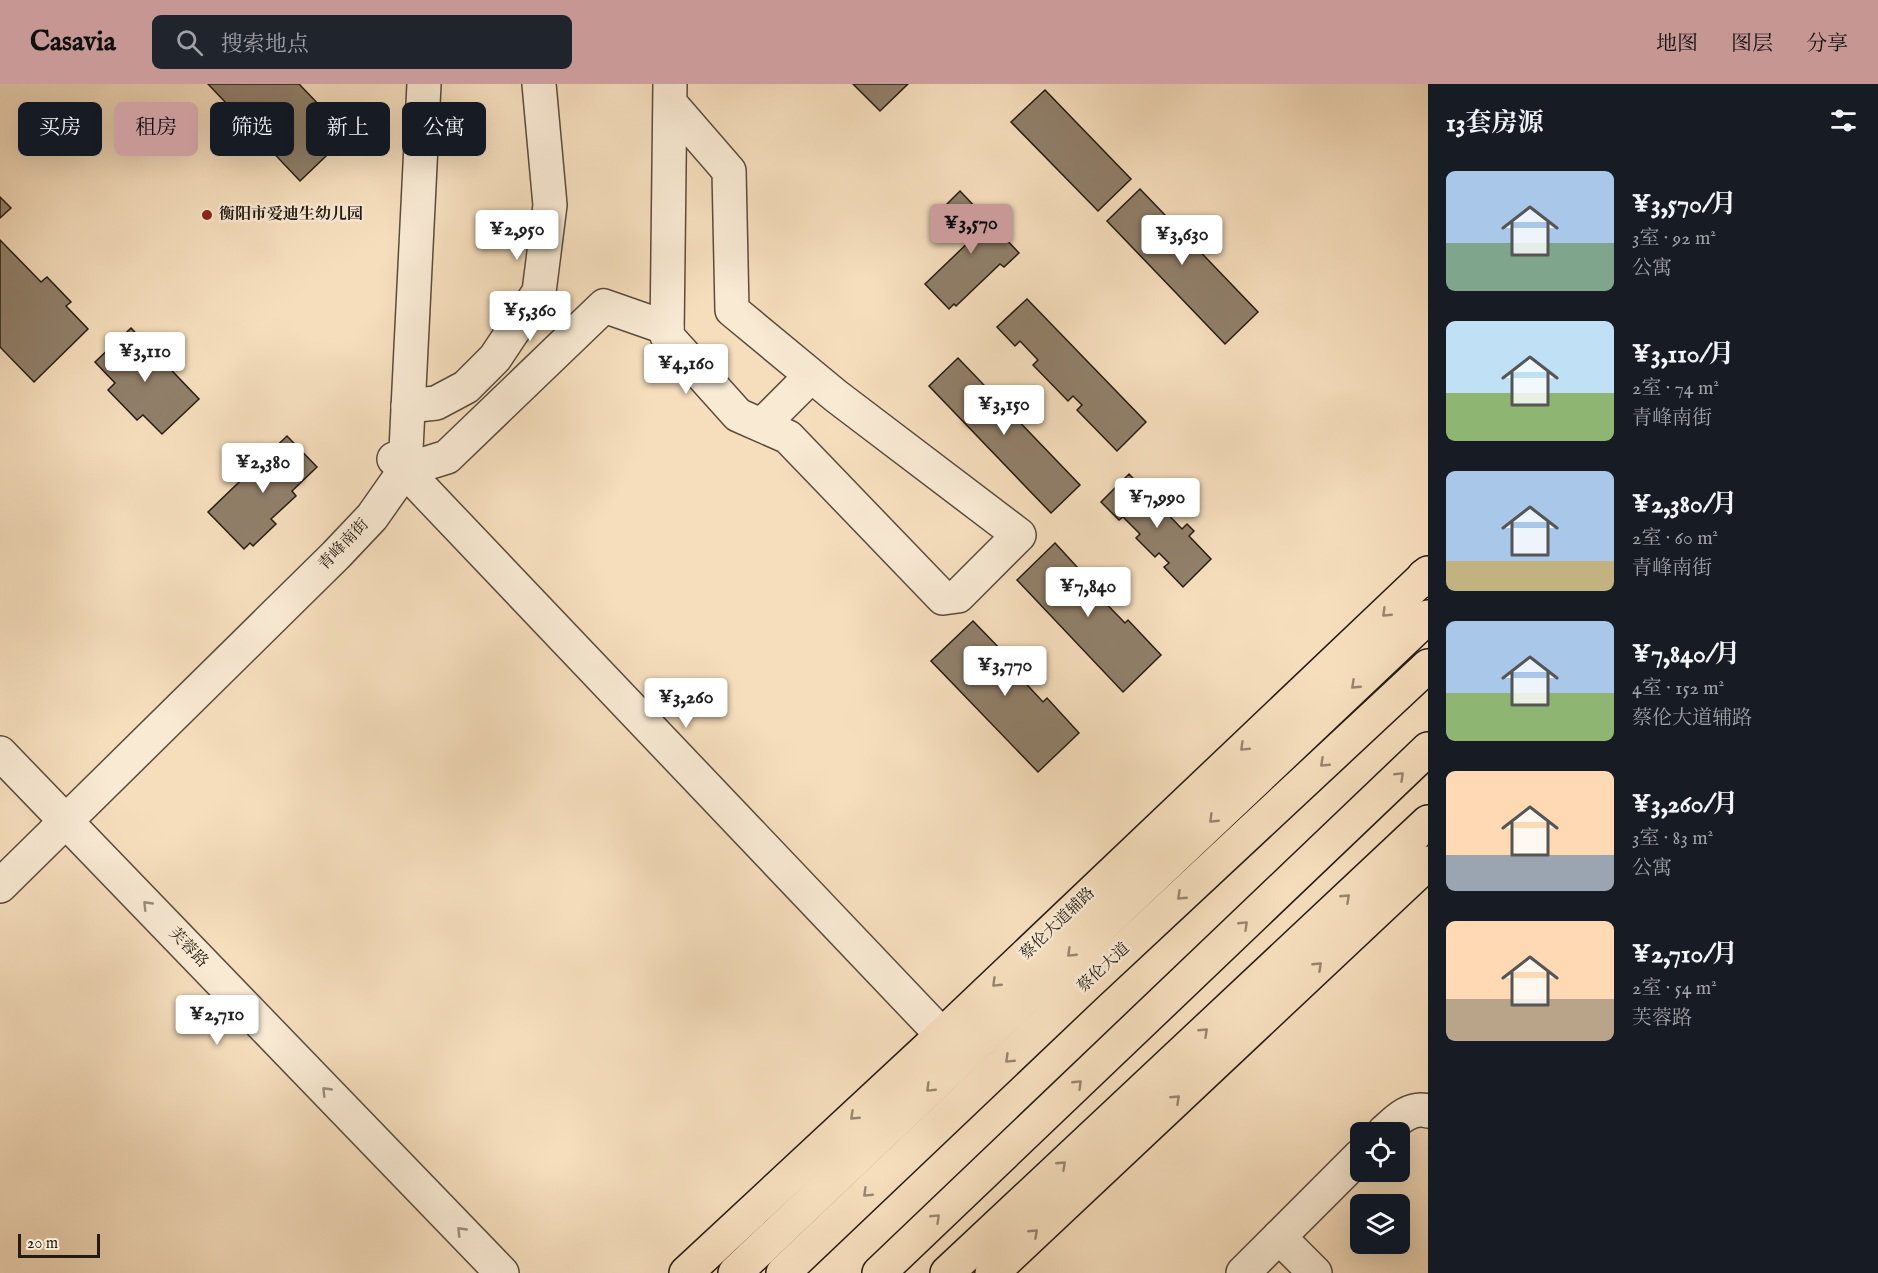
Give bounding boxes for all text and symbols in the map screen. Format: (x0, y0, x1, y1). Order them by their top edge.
search box (152, 15, 572, 69)
text: Casavia (30, 25, 116, 60)
icon: search (173, 26, 206, 59)
text: 搜索地点 (221, 31, 309, 59)
text: 地图 (1656, 31, 1698, 58)
text: 图层 (1731, 31, 1773, 58)
text: 分享 (1806, 31, 1848, 58)
chip: 买房 (18, 102, 102, 156)
chip: 租房 (114, 102, 198, 156)
chip: 筛选 (210, 102, 294, 156)
chip: 新上 (306, 102, 390, 156)
chip: 公寓 (402, 102, 486, 156)
icon: filters (1827, 104, 1860, 137)
text: 13套房源 (1446, 107, 1543, 140)
text: ¥3,570/月 (1632, 188, 1737, 221)
icon: home (1494, 195, 1566, 267)
place label: 衡阳市爱迪生幼儿园 (219, 204, 363, 225)
pin: ¥3,570 (922, 204, 1020, 255)
marker: 衡阳市爱迪生幼儿园 (200, 208, 214, 222)
pin: ¥2,950 (468, 210, 566, 261)
text: ¥3,570 (944, 211, 998, 236)
pin: ¥3,630 (1133, 215, 1231, 266)
text: ¥2,950 (489, 217, 545, 242)
text: ¥3,630 (1155, 222, 1209, 247)
text: 3室 · 92 m² (1632, 226, 1716, 251)
text: 公寓 (1632, 256, 1672, 281)
pin: ¥5,360 (481, 291, 579, 342)
text: ¥5,360 (504, 298, 556, 323)
pin: ¥3,110 (96, 332, 194, 383)
text: ¥3,110/月 (1632, 338, 1734, 371)
text: ¥3,110 (119, 339, 171, 364)
pin: ¥4,160 (637, 344, 735, 395)
icon: home (1494, 345, 1566, 417)
text: ¥4,160 (658, 351, 714, 376)
text: 2室 · 74 m² (1632, 376, 1719, 401)
pin: ¥3,150 (955, 385, 1053, 436)
text: ¥3,150 (978, 392, 1030, 417)
text: 青峰南街 (1632, 406, 1712, 431)
pin: ¥2,380 (214, 443, 312, 494)
text: ¥2,380 (236, 450, 290, 475)
pin: ¥7,990 (1108, 478, 1206, 529)
text: ¥7,990 (1129, 485, 1185, 510)
text: ¥2,380/月 (1632, 488, 1738, 521)
icon: home (1494, 495, 1566, 567)
street label: 青峰南街 (315, 515, 373, 575)
text: 2室 · 60 m² (1632, 526, 1718, 551)
text: 青峰南街 (1632, 556, 1712, 581)
pin: ¥7,840 (1039, 567, 1137, 618)
text: ¥7,840 (1060, 574, 1116, 599)
one-way arrow (1382, 606, 1392, 617)
text: ¥7,840/月 (1632, 638, 1741, 671)
icon: home (1494, 645, 1566, 717)
pin: ¥3,770 (956, 646, 1054, 697)
text: ¥3,770 (978, 653, 1032, 678)
text: 4室 · 152 m² (1632, 676, 1724, 701)
pin: ¥3,260 (637, 678, 735, 729)
one-way arrow (1351, 678, 1362, 689)
text: ¥3,260 (658, 685, 714, 710)
text: 蔡伦大道辅路 (1632, 706, 1752, 731)
one-way arrow (1241, 740, 1251, 751)
one-way arrow (1320, 756, 1330, 767)
one-way arrow (1393, 772, 1404, 783)
text: ¥3,260/月 (1632, 788, 1738, 821)
icon: home (1494, 795, 1566, 867)
one-way arrow (1209, 812, 1219, 823)
text: 3室 · 83 m² (1632, 826, 1713, 851)
text: 公寓 (1632, 856, 1672, 881)
street label: 蔡伦大道辅路 (1017, 883, 1099, 965)
one-way arrow (1178, 889, 1188, 900)
one-way arrow (1340, 894, 1350, 905)
one-way arrow (143, 902, 154, 913)
one-way arrow (1238, 921, 1248, 932)
street label: 芙蓉路 (164, 924, 212, 972)
text: ¥2,710/月 (1632, 938, 1738, 971)
street label: 蔡伦大道 (1074, 939, 1134, 997)
icon: home (1494, 945, 1566, 1017)
one-way arrow (1068, 946, 1079, 957)
one-way arrow (1311, 962, 1322, 973)
one-way arrow (993, 976, 1003, 987)
text: 2室 · 54 m² (1632, 976, 1717, 1001)
pin: ¥2,710 (168, 995, 266, 1046)
text: ¥2,710 (190, 1002, 244, 1027)
text: 芙蓉路 (1632, 1006, 1692, 1031)
one-way arrow (1197, 1028, 1208, 1039)
one-way arrow (1005, 1051, 1016, 1062)
one-way arrow (1071, 1080, 1081, 1091)
one-way arrow (926, 1081, 937, 1092)
one-way arrow (322, 1087, 333, 1098)
one-way arrow (1170, 1095, 1180, 1106)
one-way arrow (850, 1109, 861, 1120)
map controls (1350, 1122, 1410, 1254)
button: locate (1350, 1122, 1410, 1182)
one-way arrow (1055, 1161, 1065, 1172)
one-way arrow (864, 1186, 874, 1197)
button: layers (1350, 1194, 1410, 1254)
one-way arrow (930, 1214, 940, 1225)
one-way arrow (458, 1227, 469, 1238)
one-way arrow (1028, 1229, 1038, 1240)
scale bar (18, 1231, 100, 1258)
text: 20 m (27, 1234, 58, 1254)

